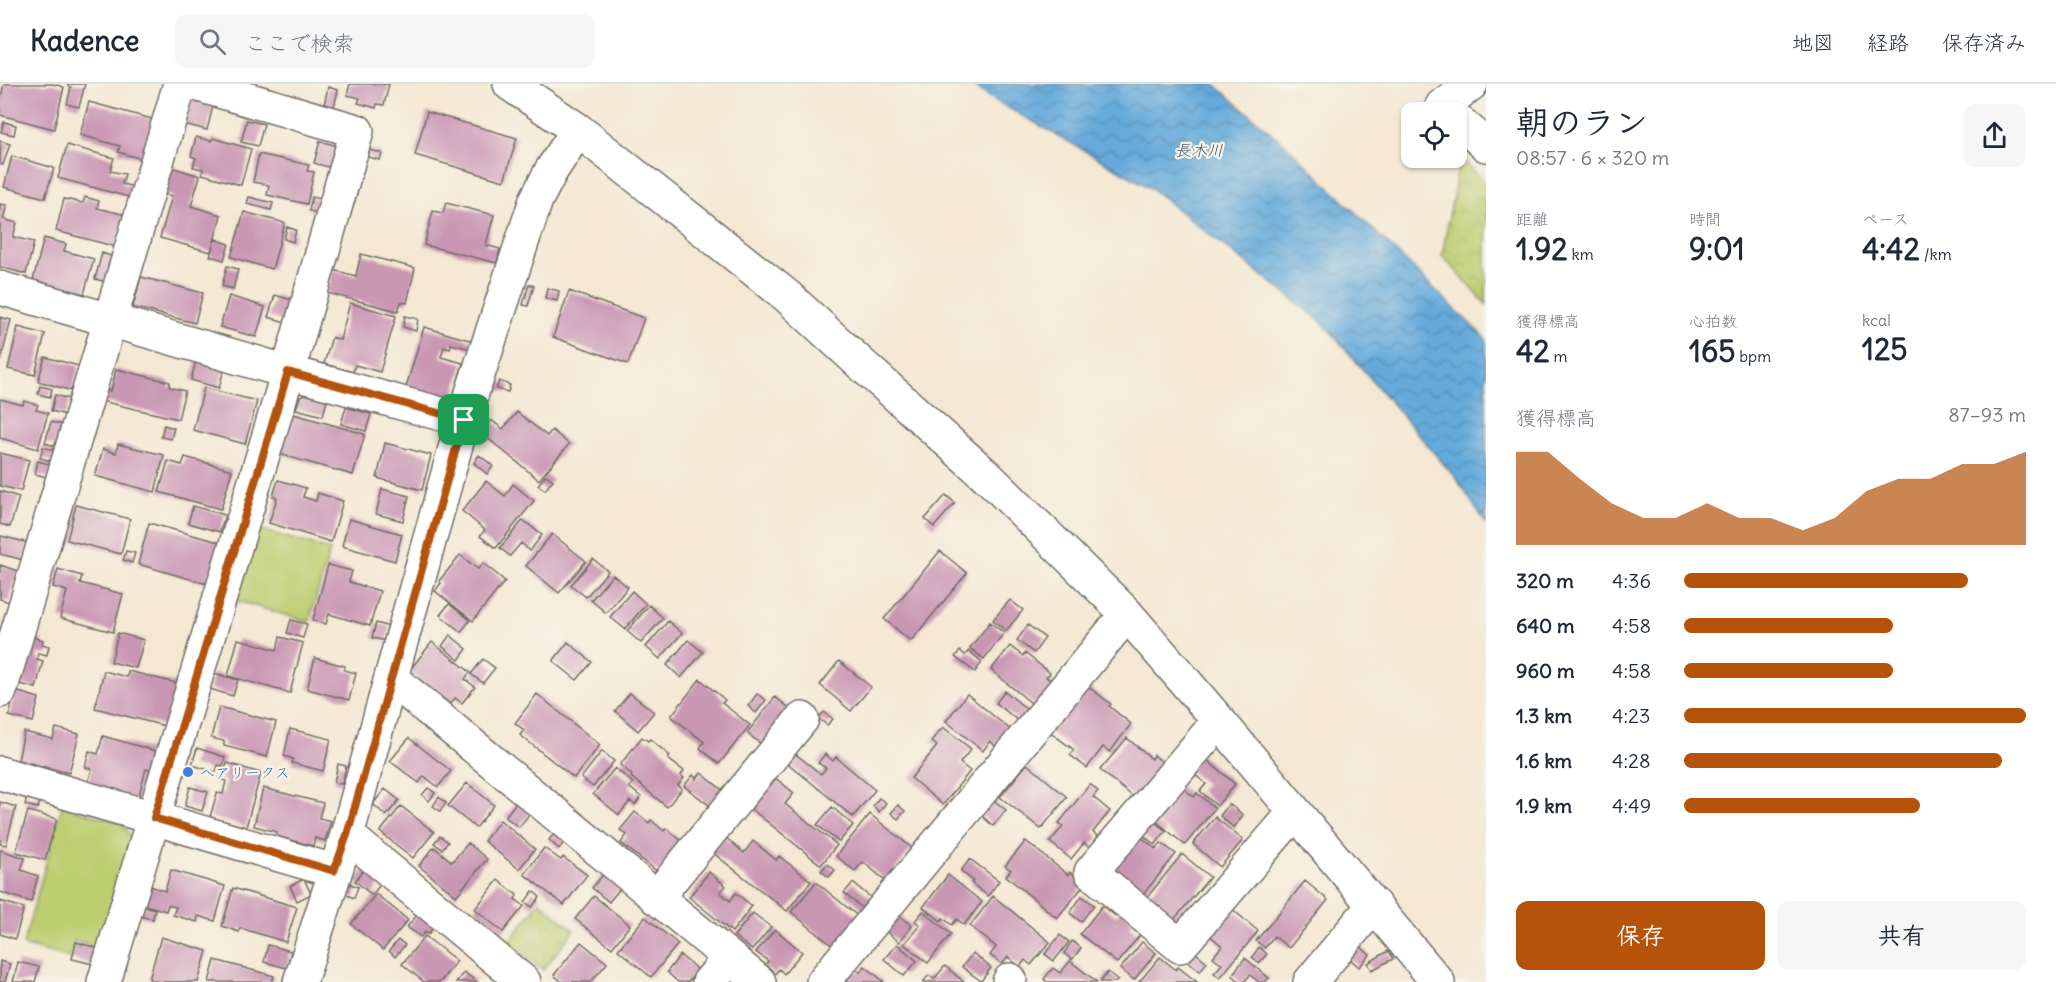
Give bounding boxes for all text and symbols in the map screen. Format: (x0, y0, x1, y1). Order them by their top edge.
search box (175, 14, 595, 68)
text: Kadence (30, 23, 139, 59)
icon: search (196, 25, 229, 58)
text: ここで検索 (244, 29, 354, 57)
text: 地図 (1792, 29, 1834, 56)
text: 経路 (1867, 29, 1909, 56)
text: 保存済み (1942, 29, 2026, 56)
text: 朝のラン (1516, 101, 1648, 143)
map controls (1401, 102, 1467, 168)
button: locate (1401, 102, 1467, 168)
button: share (1963, 104, 2026, 167)
water label: 長木川 (1175, 140, 1223, 160)
text: 08:57 · 6 × 320 m (1516, 145, 1669, 170)
text: 距離 (1516, 209, 1548, 229)
text: 時間 (1689, 209, 1721, 229)
text: ペース (1862, 209, 1909, 229)
text: 1.92 (1516, 230, 1568, 268)
text: 9:01 (1689, 230, 1745, 268)
text: 4:42 (1862, 230, 1920, 268)
text: km (1568, 244, 1594, 264)
text: /km (1920, 244, 1952, 264)
text: kcal (1862, 310, 1891, 330)
text: 獲得標高 (1516, 311, 1580, 331)
text: 心拍数 (1689, 311, 1737, 331)
text: 125 (1862, 330, 1908, 368)
text: 42 (1516, 332, 1550, 370)
text: 165 (1689, 332, 1735, 370)
text: m (1550, 346, 1568, 366)
text: bpm (1735, 346, 1771, 366)
pin (438, 394, 489, 445)
text: 87–93 m (1948, 402, 2026, 427)
icon: arrive (447, 403, 480, 436)
text: 獲得標高 (1516, 405, 1596, 430)
text: 320 m (1516, 568, 1574, 593)
text: 4:36 (1612, 568, 1651, 593)
text: 640 m (1516, 613, 1575, 638)
text: 4:58 (1612, 613, 1651, 638)
text: 960 m (1516, 658, 1575, 683)
text: 4:58 (1612, 658, 1651, 683)
text: 1.3 km (1516, 703, 1572, 728)
text: 4:23 (1612, 703, 1650, 728)
text: 1.6 km (1516, 748, 1572, 773)
text: 4:28 (1612, 748, 1651, 773)
place label: ヘアリークス (200, 763, 290, 782)
marker: ヘアリークス (181, 765, 195, 779)
text: 1.9 km (1516, 793, 1572, 818)
text: 4:49 (1612, 793, 1651, 818)
button: 保存 (1516, 901, 1765, 970)
button: 共有 (1777, 901, 2026, 970)

